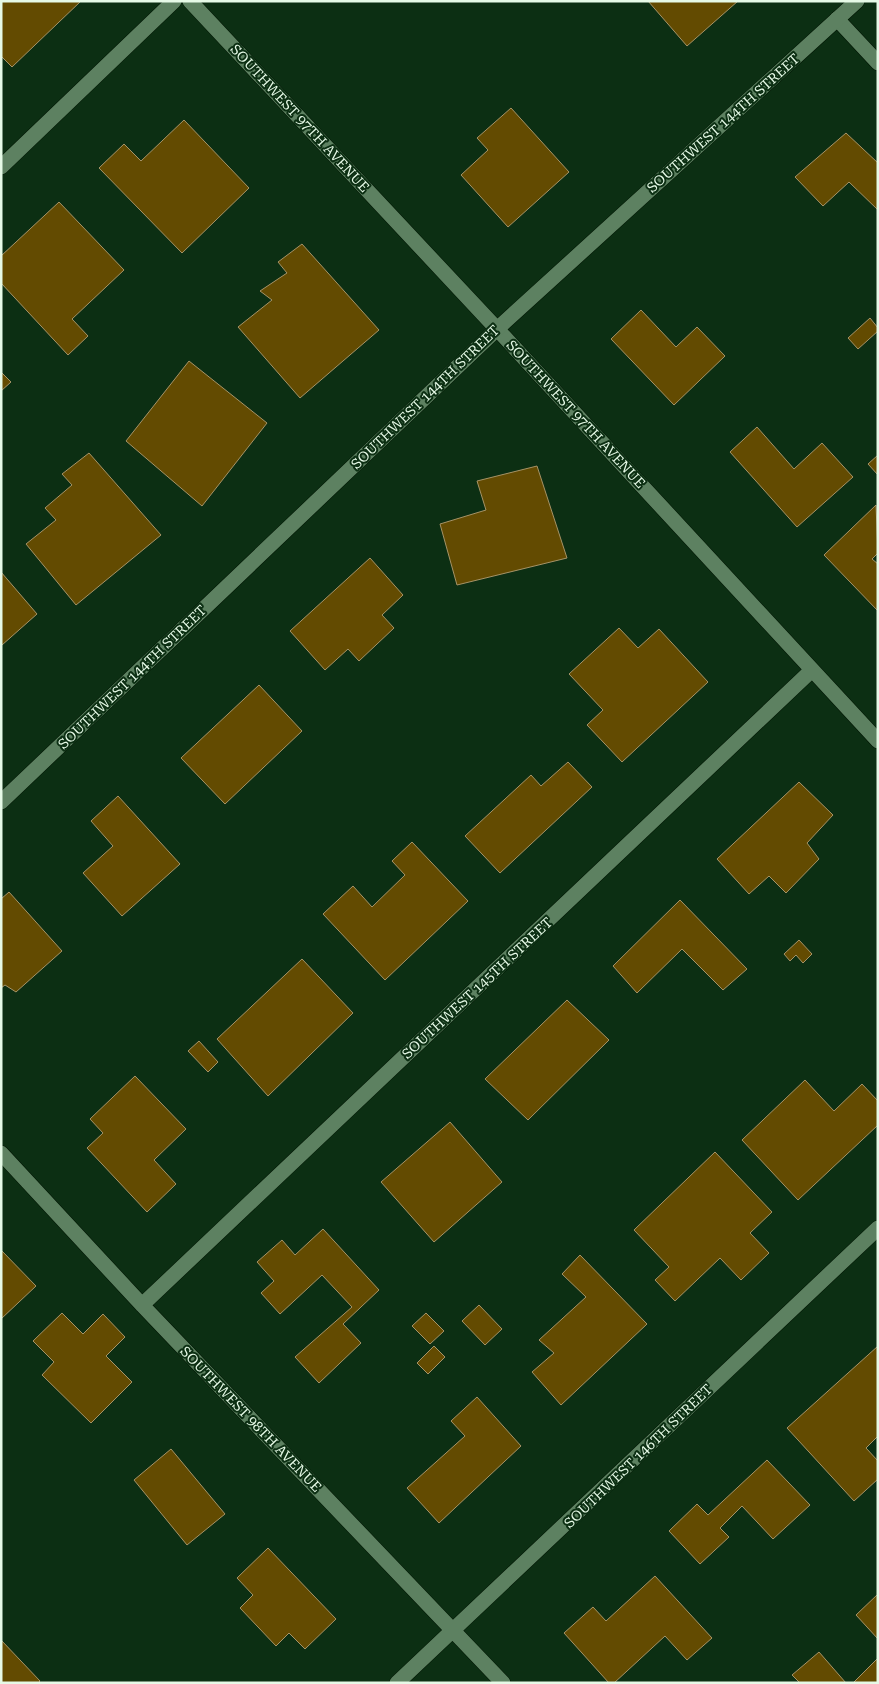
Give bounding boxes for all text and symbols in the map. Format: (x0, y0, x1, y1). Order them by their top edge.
street label: SOUTHWEST 97TH AVENUE (227, 41, 373, 195)
street label: SOUTHWEST 144TH STREET (644, 50, 802, 196)
street label: SOUTHWEST 144TH STREET (348, 322, 502, 472)
street label: SOUTHWEST 97TH AVENUE (503, 337, 649, 491)
street label: SOUTHWEST 144TH STREET (55, 602, 209, 752)
street label: SOUTHWEST 145TH STREET (399, 914, 555, 1062)
street label: SOUTHWEST 98TH AVENUE (177, 1343, 325, 1495)
street label: SOUTHWEST 146TH STREET (561, 1381, 715, 1531)

